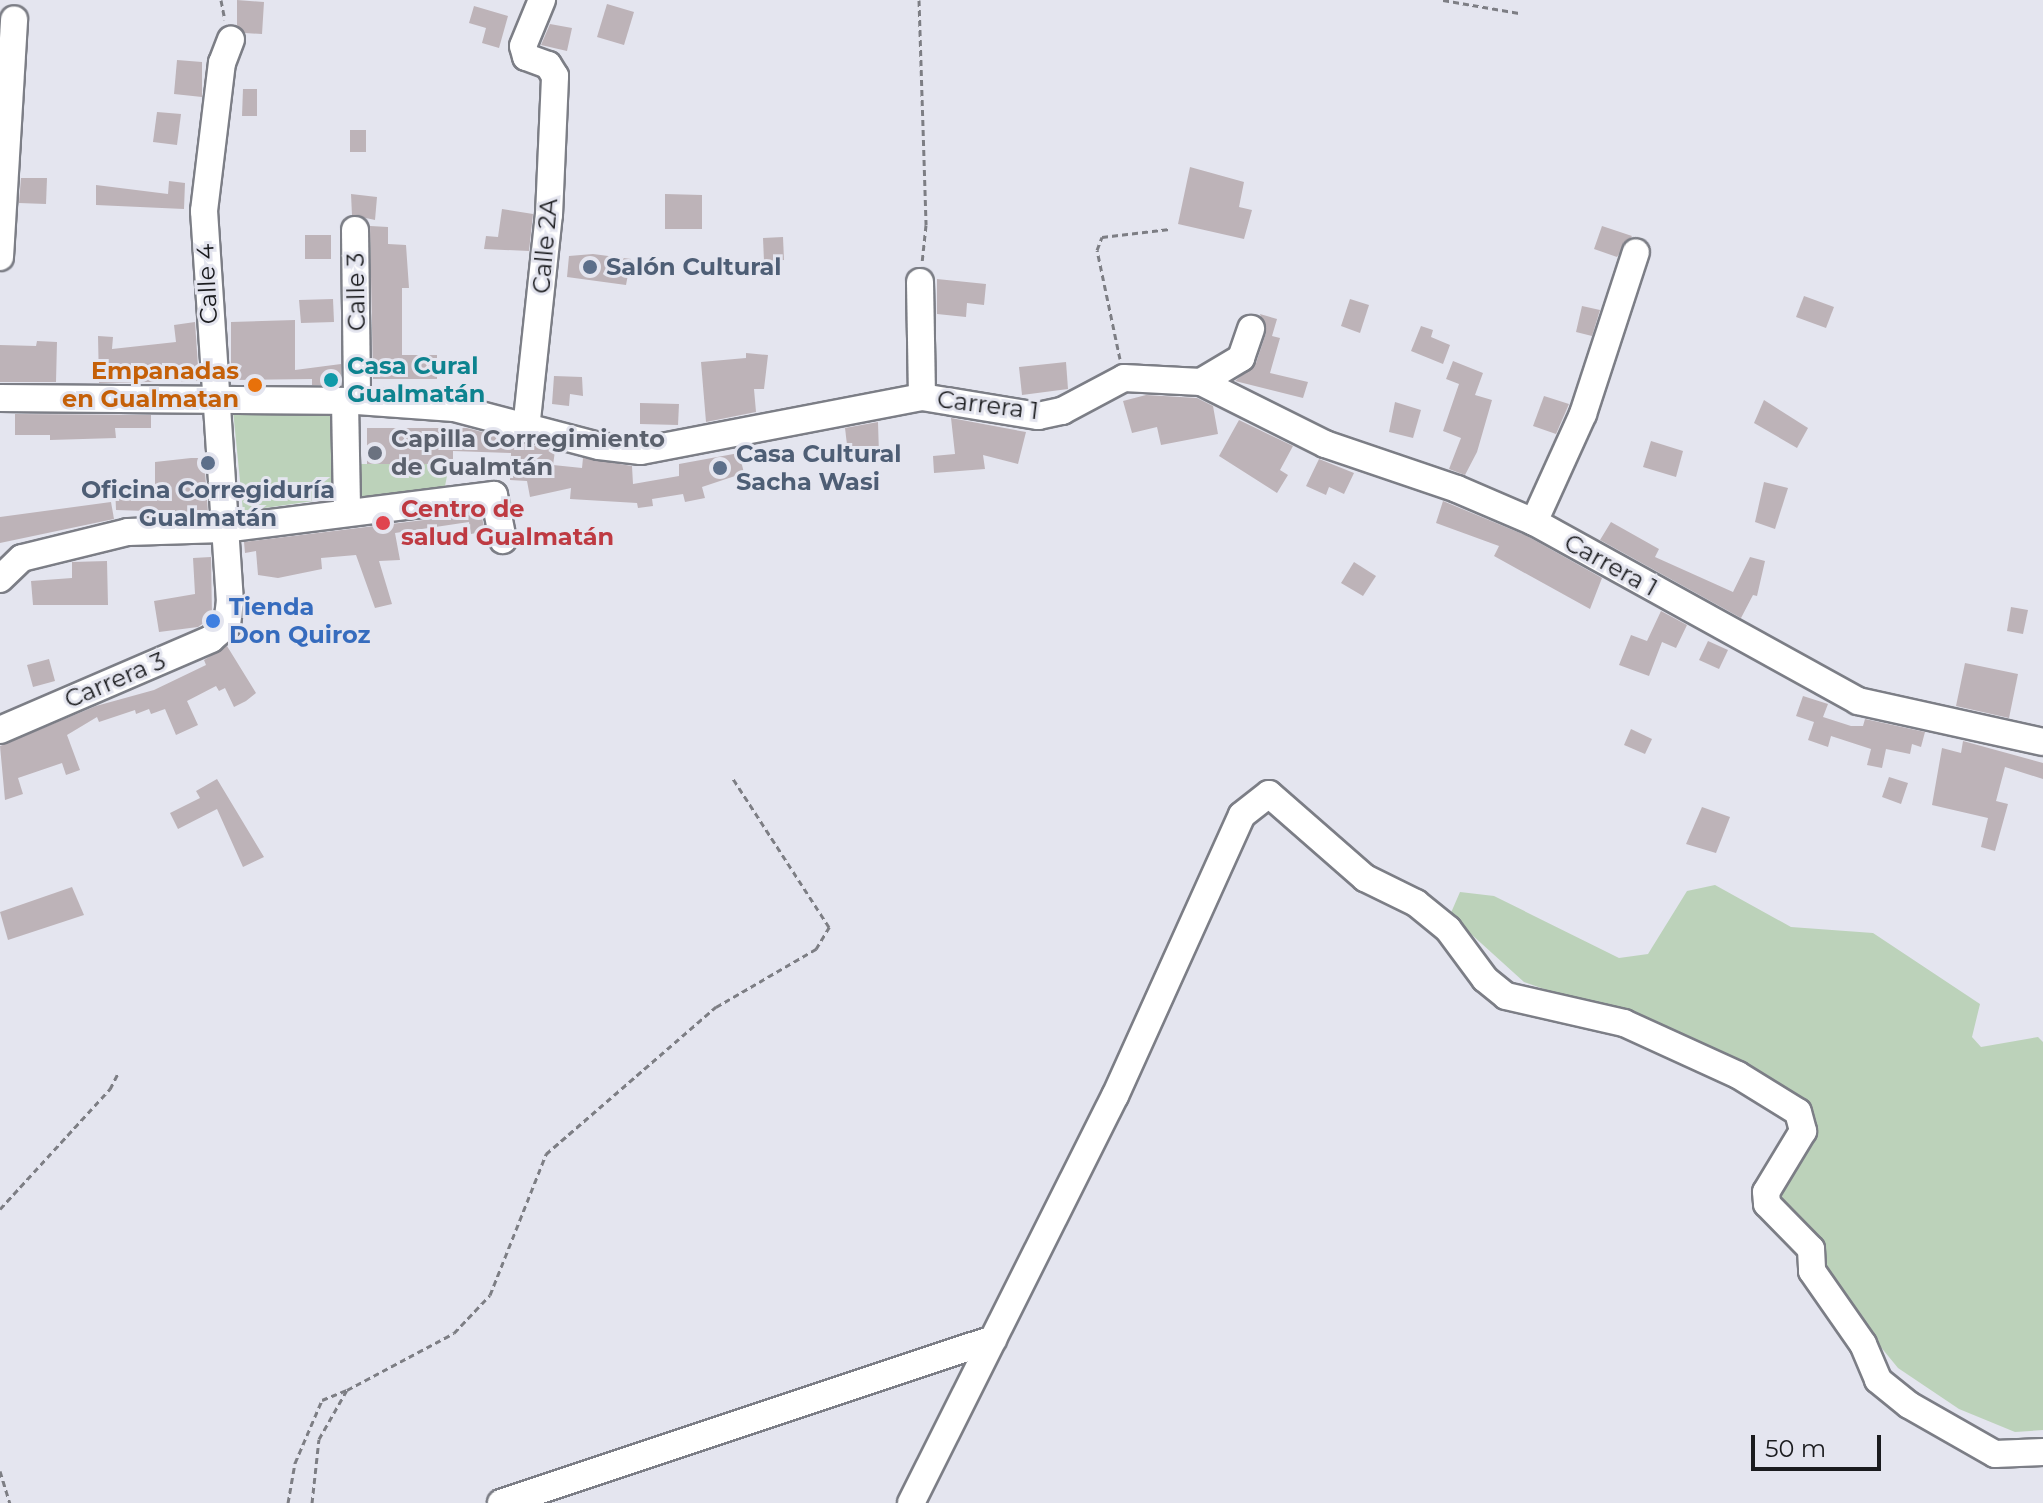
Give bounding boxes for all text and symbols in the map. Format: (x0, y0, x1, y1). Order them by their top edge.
street label: Calle 2A (526, 197, 564, 295)
street label: Calle 4 (191, 243, 223, 325)
street label: Calle 3 (341, 253, 371, 331)
place label: Salón Cultural (606, 253, 782, 281)
marker: Salón Cultural (581, 258, 599, 276)
place label: Casa Cural Gualmatán (347, 352, 485, 408)
place label: Empanadas en Gualmatan (62, 357, 239, 413)
marker: Casa Cural Gualmatán (322, 371, 340, 389)
marker: Empanadas en Gualmatan (246, 376, 264, 394)
street label: Carrera 1 (936, 384, 1040, 426)
place label: Capilla Corregimiento de Gualmtán (391, 425, 665, 481)
place label: Casa Cultural Sacha Wasi (736, 440, 902, 496)
marker: Capilla Corregimiento de Gualmtán (366, 444, 384, 462)
marker: Oficina Corregiduría Gualmatán (199, 454, 217, 472)
marker: Casa Cultural Sacha Wasi (711, 459, 729, 477)
place label: Oficina Corregiduría Gualmatán (81, 476, 335, 532)
place label: Centro de salud Gualmatán (401, 495, 614, 551)
marker: Centro de salud Gualmatán (372, 512, 394, 534)
street label: Carrera 1 (1559, 528, 1663, 602)
place label: Tienda Don Quiroz (229, 593, 371, 649)
marker: Tienda Don Quiroz (204, 612, 222, 630)
street label: Carrera 3 (60, 646, 170, 714)
scale bar (1755, 1419, 1885, 1469)
text: 50 m (1765, 1434, 1826, 1463)

